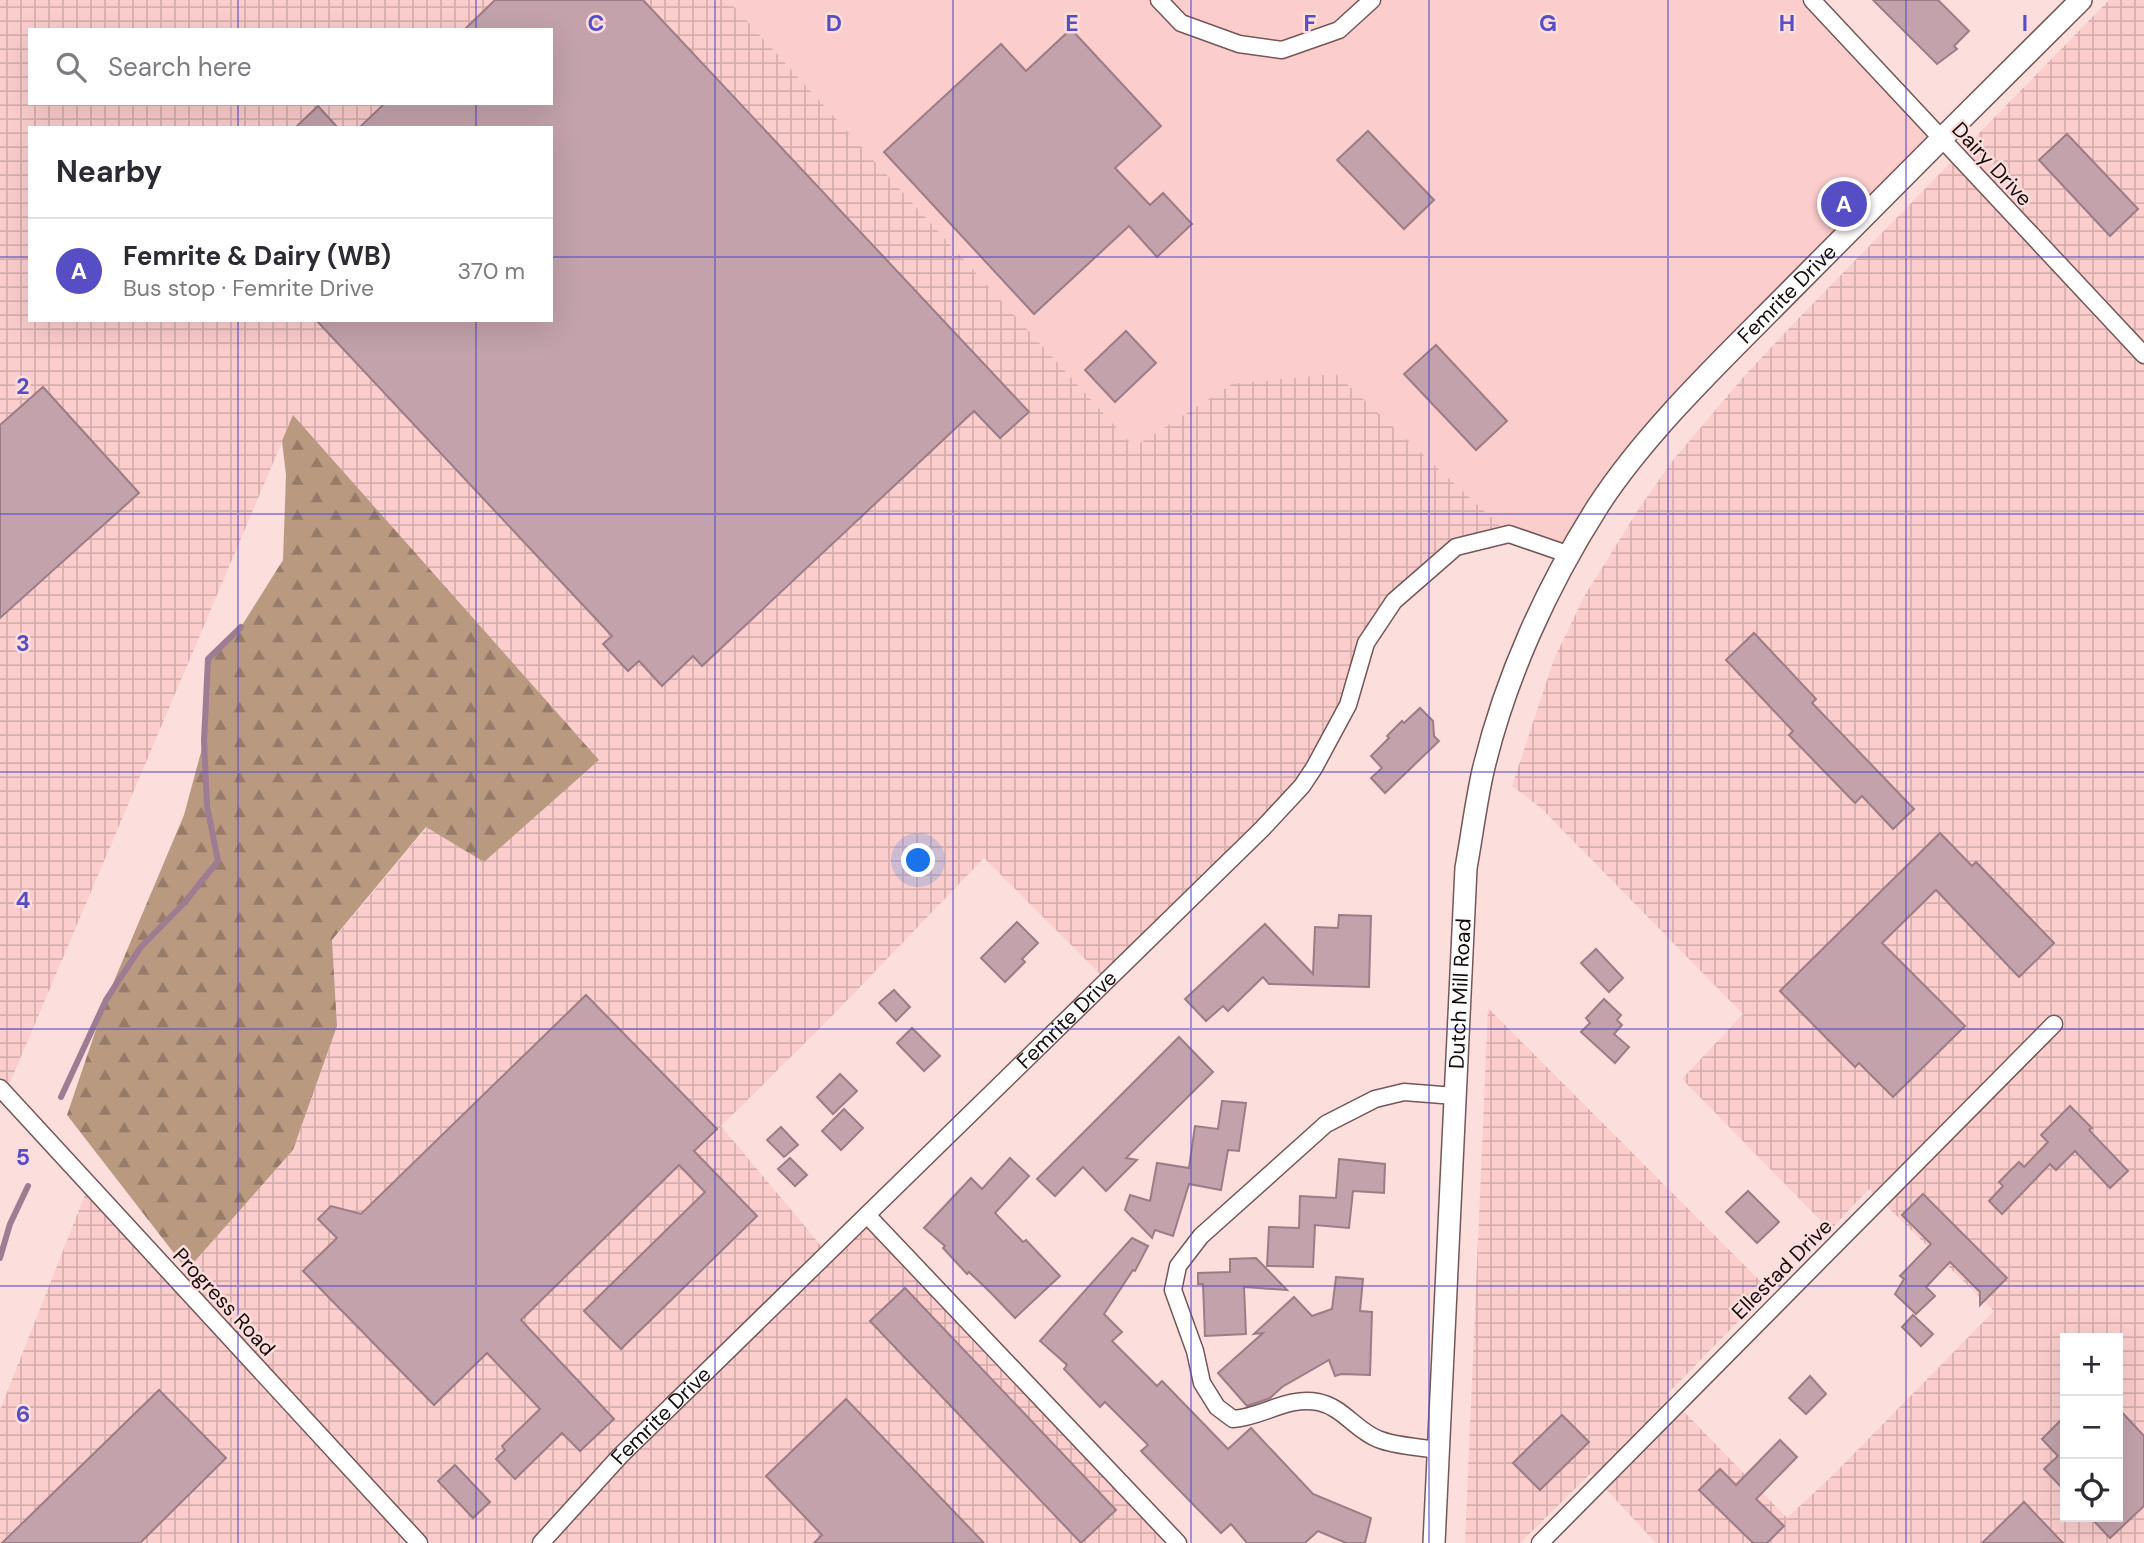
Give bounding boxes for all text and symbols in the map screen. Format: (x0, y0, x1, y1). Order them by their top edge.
text: C (588, 8, 604, 38)
text: D (826, 8, 842, 38)
text: E (1065, 8, 1079, 38)
text: F (1304, 8, 1317, 38)
text: G (1539, 8, 1557, 38)
text: H (1779, 8, 1795, 38)
text: I (2022, 8, 2028, 38)
search box (28, 28, 553, 105)
icon: search (52, 48, 90, 86)
text: Search here (108, 50, 251, 84)
street label: Dairy Drive (1946, 116, 2038, 212)
text: Nearby (56, 152, 162, 191)
pin: A (1821, 178, 1867, 230)
street label: Femrite Drive (1731, 238, 1843, 350)
text: Femrite & Dairy (WB) (123, 239, 391, 273)
text: A (71, 256, 87, 286)
text: 370 m (457, 256, 525, 286)
text: Bus stop · Femrite Drive (123, 273, 374, 303)
text: 2 (16, 371, 30, 401)
text: 3 (16, 628, 30, 658)
your location (901, 843, 935, 877)
text: 4 (16, 885, 31, 915)
street label: Dutch Mill Road (1442, 918, 1478, 1070)
street label: Femrite Drive (1011, 964, 1123, 1075)
text: 5 (16, 1142, 30, 1172)
street label: Ellestad Drive (1726, 1213, 1838, 1325)
street label: Progress Road (167, 1242, 281, 1362)
map controls (2060, 1333, 2123, 1522)
button: + (2060, 1333, 2123, 1396)
street label: Femrite Drive (605, 1361, 717, 1471)
button: − (2060, 1396, 2123, 1459)
text: 6 (16, 1399, 30, 1429)
button: locate (2060, 1459, 2123, 1522)

